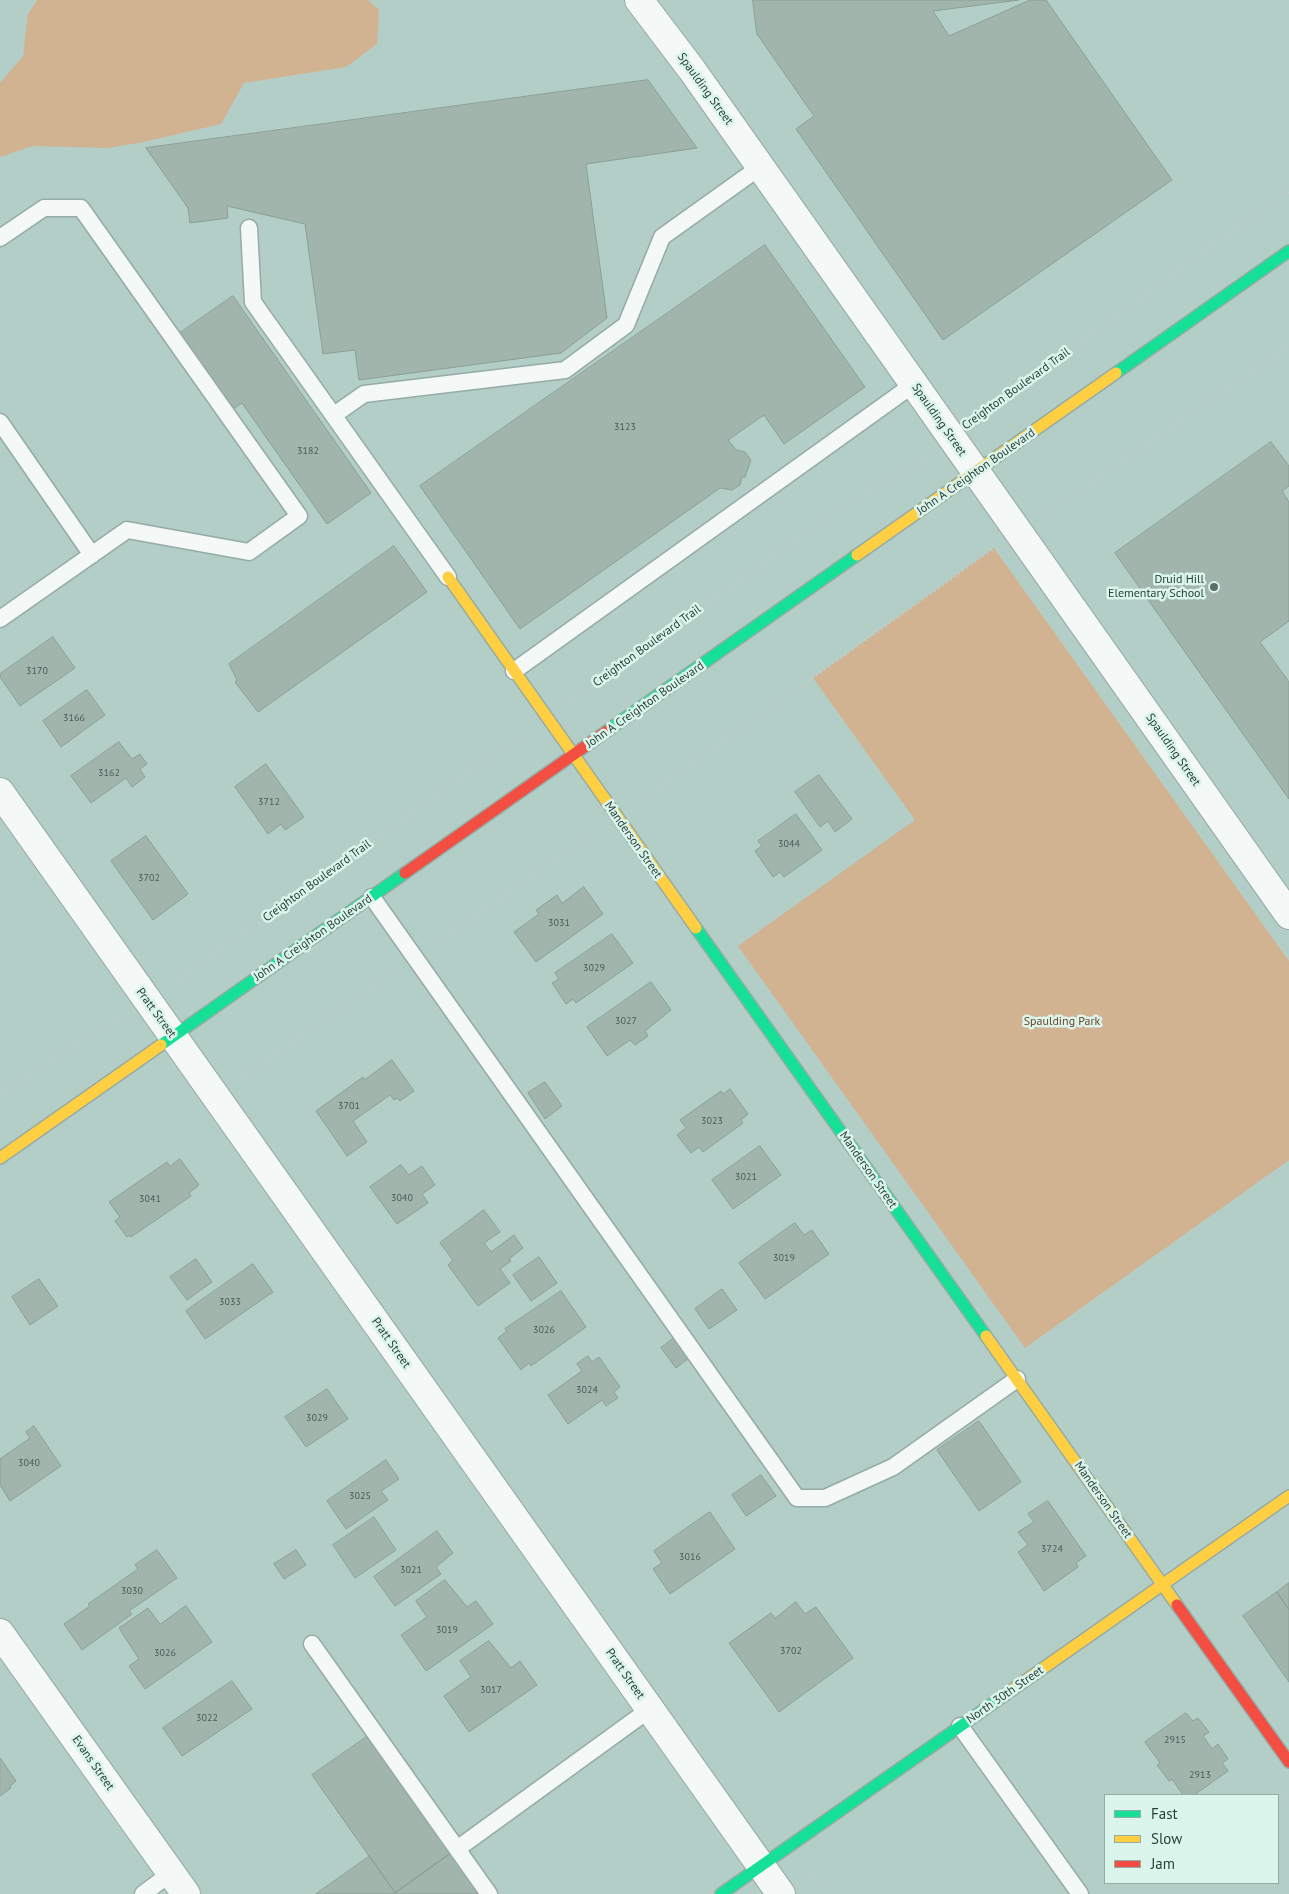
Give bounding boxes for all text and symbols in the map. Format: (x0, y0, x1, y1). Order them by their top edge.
street label: Spaulding Street (674, 50, 736, 128)
street label: Creighton Boulevard Trail (959, 345, 1073, 433)
street label: Spaulding Street (909, 381, 969, 459)
house number: 3123 (614, 421, 636, 433)
street label: John A Creighton Boulevard (914, 426, 1038, 518)
house number: 3182 (297, 445, 319, 457)
place label: Druid Hill Elementary School (1108, 573, 1204, 601)
marker: Druid Hill Elementary School (1208, 581, 1220, 593)
street label: Creighton Boulevard Trail (590, 602, 704, 690)
street label: John A Creighton Boulevard (583, 659, 707, 751)
house number: 3170 (26, 665, 48, 677)
street label: Spaulding Street (1143, 711, 1203, 789)
house number: 3166 (63, 712, 85, 724)
house number: 3162 (98, 767, 120, 779)
house number: 3712 (258, 796, 280, 808)
street label: Manderson Street (601, 799, 665, 881)
street label: Creighton Boulevard Trail (260, 837, 374, 925)
house number: 3044 (778, 838, 800, 850)
house number: 3702 (138, 872, 160, 884)
street label: John A Creighton Boulevard (251, 892, 375, 984)
house number: 3031 (548, 917, 570, 929)
house number: 3029 (583, 962, 605, 974)
street label: Pratt Street (133, 985, 179, 1041)
house number: 3027 (615, 1015, 637, 1027)
park label: Spaulding Park (1024, 1015, 1100, 1029)
house number: 3701 (338, 1100, 360, 1112)
house number: 3023 (701, 1115, 723, 1127)
street label: Manderson Street (836, 1129, 900, 1211)
house number: 3021 (735, 1171, 757, 1183)
house number: 3040 (391, 1192, 413, 1204)
house number: 3041 (139, 1193, 161, 1205)
house number: 3019 (773, 1252, 795, 1264)
house number: 3033 (219, 1296, 241, 1308)
street label: Pratt Street (368, 1315, 414, 1371)
house number: 3026 (533, 1324, 555, 1336)
house number: 3024 (576, 1384, 598, 1396)
house number: 3029 (306, 1412, 328, 1424)
house number: 3040 (18, 1457, 40, 1469)
street label: Manderson Street (1071, 1459, 1135, 1541)
house number: 3025 (349, 1490, 371, 1502)
house number: 3724 (1041, 1543, 1063, 1555)
house number: 3016 (679, 1551, 701, 1563)
house number: 3021 (400, 1564, 422, 1576)
house number: 3030 (121, 1585, 143, 1597)
house number: 3019 (436, 1624, 458, 1636)
house number: 3702 (780, 1645, 802, 1657)
street label: Pratt Street (602, 1646, 648, 1702)
house number: 3026 (154, 1647, 176, 1659)
street label: North 30th Street (964, 1663, 1046, 1727)
house number: 3017 (480, 1684, 502, 1696)
house number: 3022 (196, 1712, 218, 1724)
street label: Evans Street (69, 1733, 117, 1793)
house number: 2915 (1164, 1734, 1186, 1746)
house number: 2913 (1189, 1769, 1211, 1781)
legend (1104, 1794, 1279, 1884)
text: Fast (1151, 1804, 1178, 1823)
text: Slow (1151, 1829, 1182, 1848)
text: Jam (1151, 1854, 1175, 1873)

